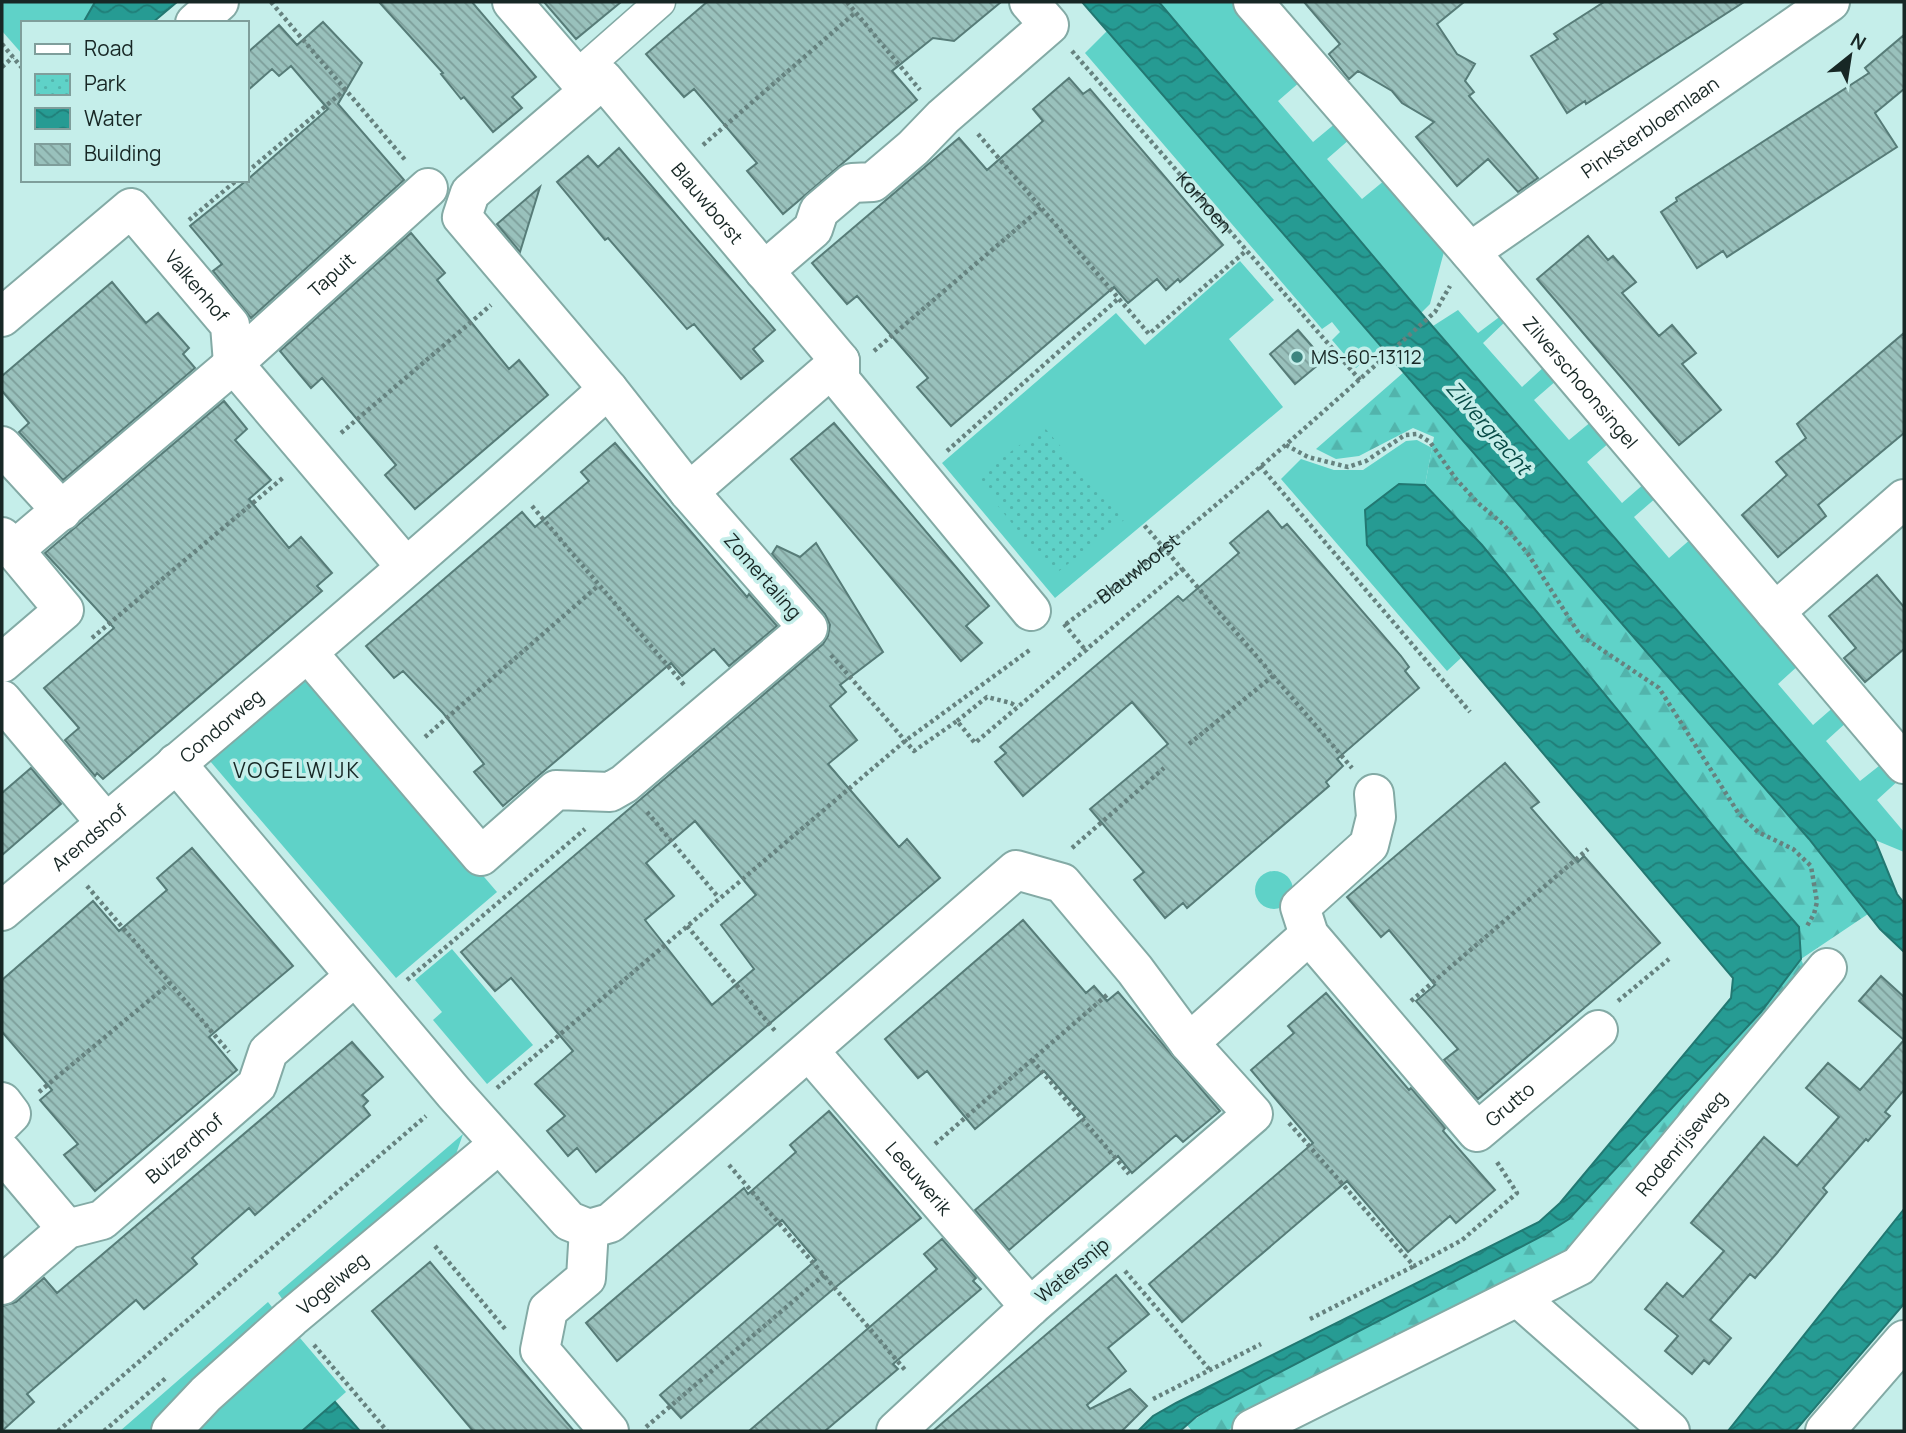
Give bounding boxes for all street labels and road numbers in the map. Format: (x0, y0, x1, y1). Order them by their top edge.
street label: Pinksterbloemlaan (1576, 70, 1724, 184)
street label: Blauwborst (665, 157, 749, 249)
street label: Korhoen (1170, 166, 1238, 238)
street label: Valkenhof (159, 245, 235, 327)
street label: Tapuit (303, 247, 361, 303)
street label: Zilverschoonsingel (1517, 311, 1644, 454)
street label: Zomertaling (718, 527, 808, 625)
street label: Blauwborst (1091, 527, 1185, 609)
street label: Condorweg (174, 683, 269, 769)
street label: Arendshof (46, 798, 133, 877)
street label: Grutto (1480, 1076, 1540, 1133)
street label: Rodenrijseweg (1630, 1085, 1733, 1202)
street label: Buizerdhof (140, 1107, 229, 1189)
street label: Leeuwerik (880, 1136, 958, 1221)
street label: Watersnip (1029, 1231, 1115, 1309)
street label: Vogelweg (292, 1246, 373, 1321)

